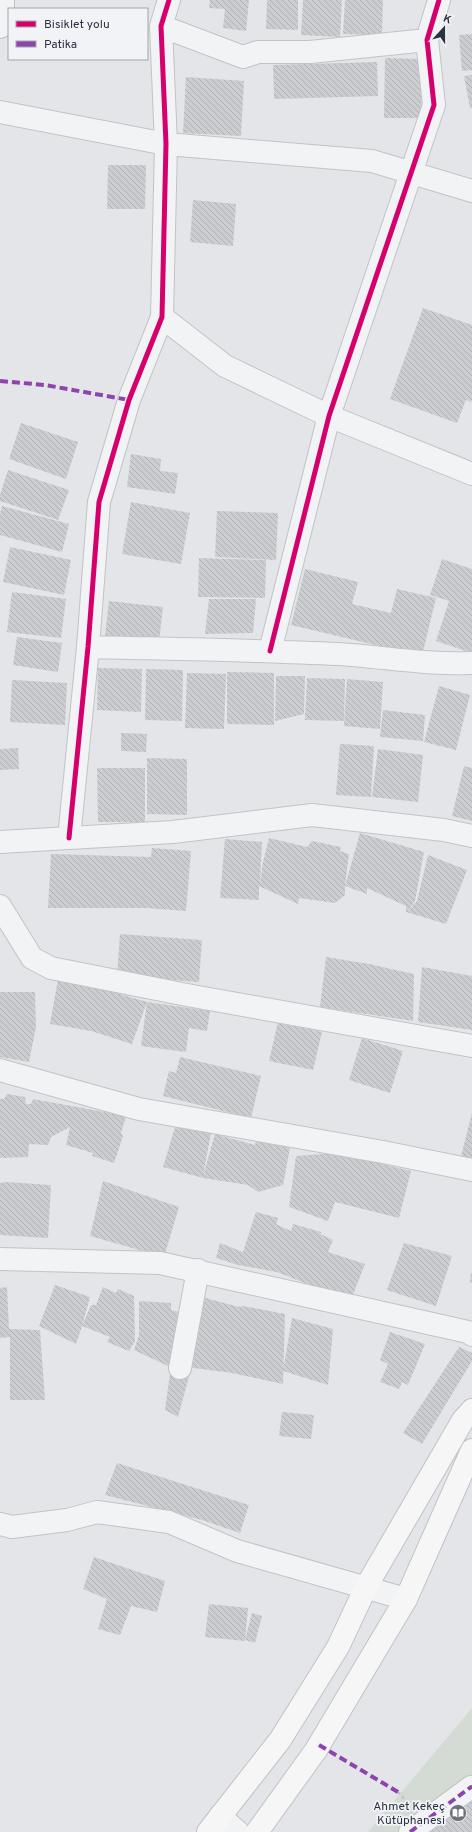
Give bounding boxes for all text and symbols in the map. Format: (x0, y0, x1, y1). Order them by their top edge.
legend (8, 8, 148, 60)
north arrow (424, 8, 464, 48)
text: K (441, 12, 454, 28)
text: Bisiklet yolu (44, 17, 110, 33)
text: Patika (44, 37, 77, 53)
place label: Ahmet Kekeç Kütüphanesi (373, 1799, 445, 1829)
library icon: Ahmet Kekeç Kütüphanesi (448, 1803, 468, 1823)

